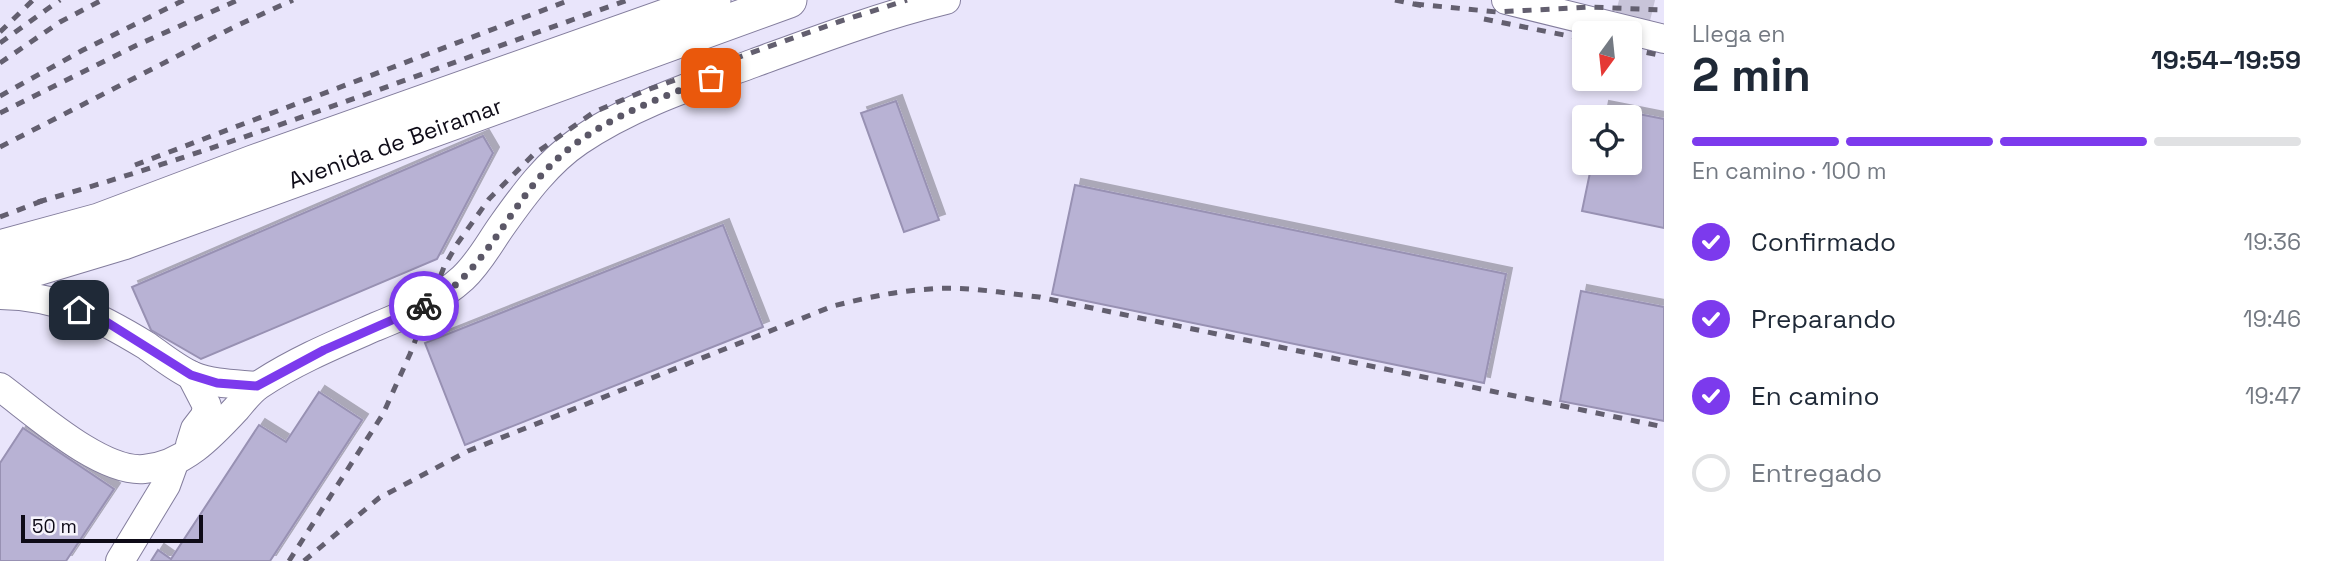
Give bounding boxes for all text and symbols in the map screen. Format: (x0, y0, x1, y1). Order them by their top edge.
text: Llega en (1692, 19, 1785, 49)
north arrow (1572, 21, 1642, 91)
map controls (1572, 21, 1642, 175)
text: 19:54–19:59 (2151, 43, 2301, 77)
text: 2 min (1692, 46, 1811, 104)
pin (681, 48, 741, 108)
icon: bag (692, 59, 730, 97)
street label: Avenida de Beiramar (284, 91, 506, 196)
button: locate (1572, 105, 1642, 175)
text: En camino · 100 m (1692, 156, 1887, 186)
icon: check (1692, 223, 1730, 261)
text: Confirmado (1751, 225, 1896, 259)
text: 19:36 (2244, 227, 2301, 257)
courier (389, 271, 459, 341)
pin (49, 280, 109, 340)
icon: bike (405, 287, 443, 325)
icon: home (60, 291, 98, 329)
icon: check (1692, 300, 1730, 338)
text: Preparando (1751, 302, 1896, 336)
text: 19:46 (2243, 304, 2301, 334)
icon: check (1692, 377, 1730, 415)
text: En camino (1751, 379, 1880, 413)
text: 19:47 (2245, 381, 2301, 411)
text: Entregado (1751, 456, 1882, 490)
scale bar (21, 512, 203, 544)
text: 50 m (32, 514, 77, 539)

